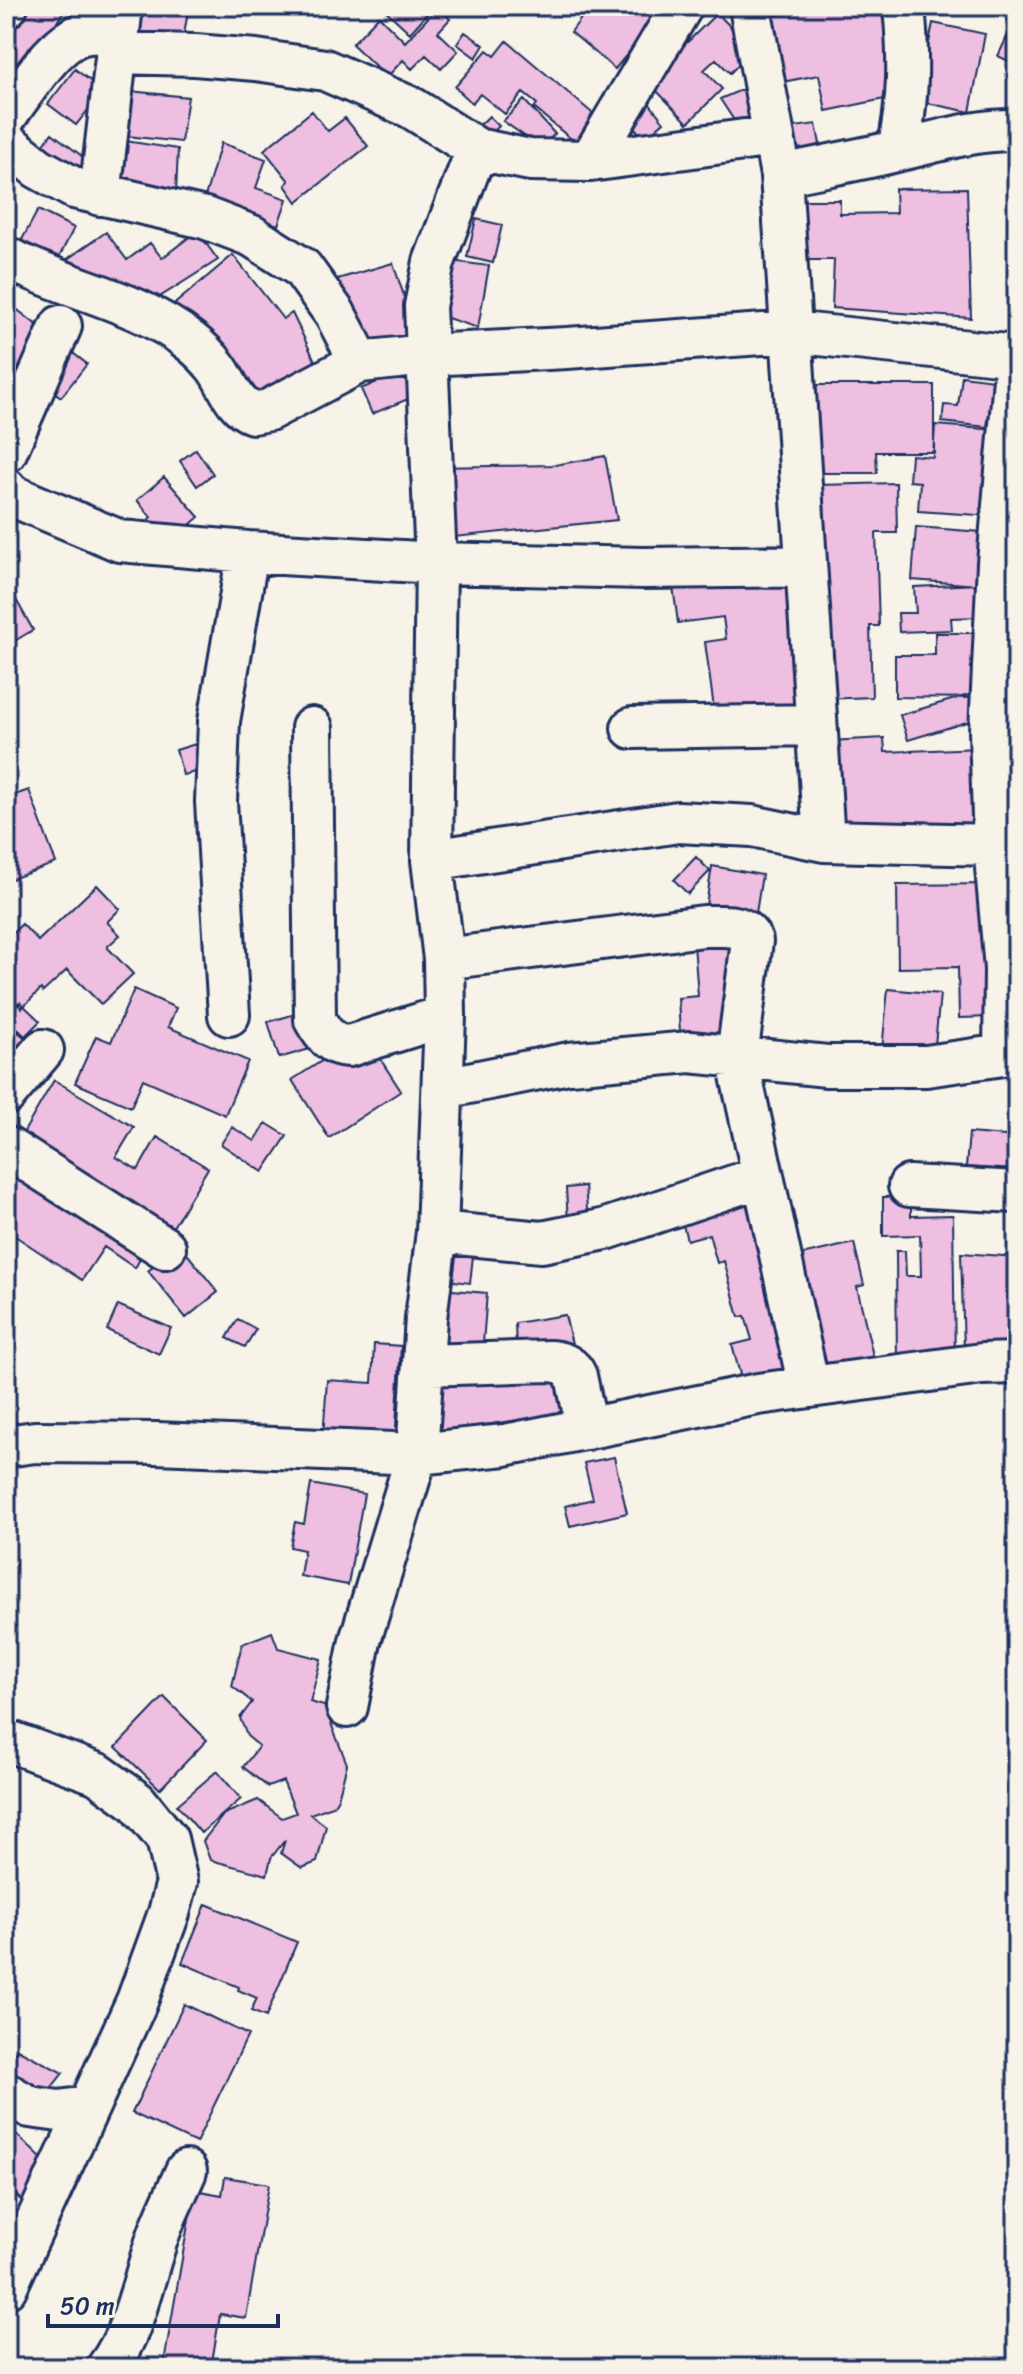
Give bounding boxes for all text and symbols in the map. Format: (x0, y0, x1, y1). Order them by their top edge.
scale bar (48, 2278, 278, 2328)
text: 50 m (60, 2285, 115, 2327)

